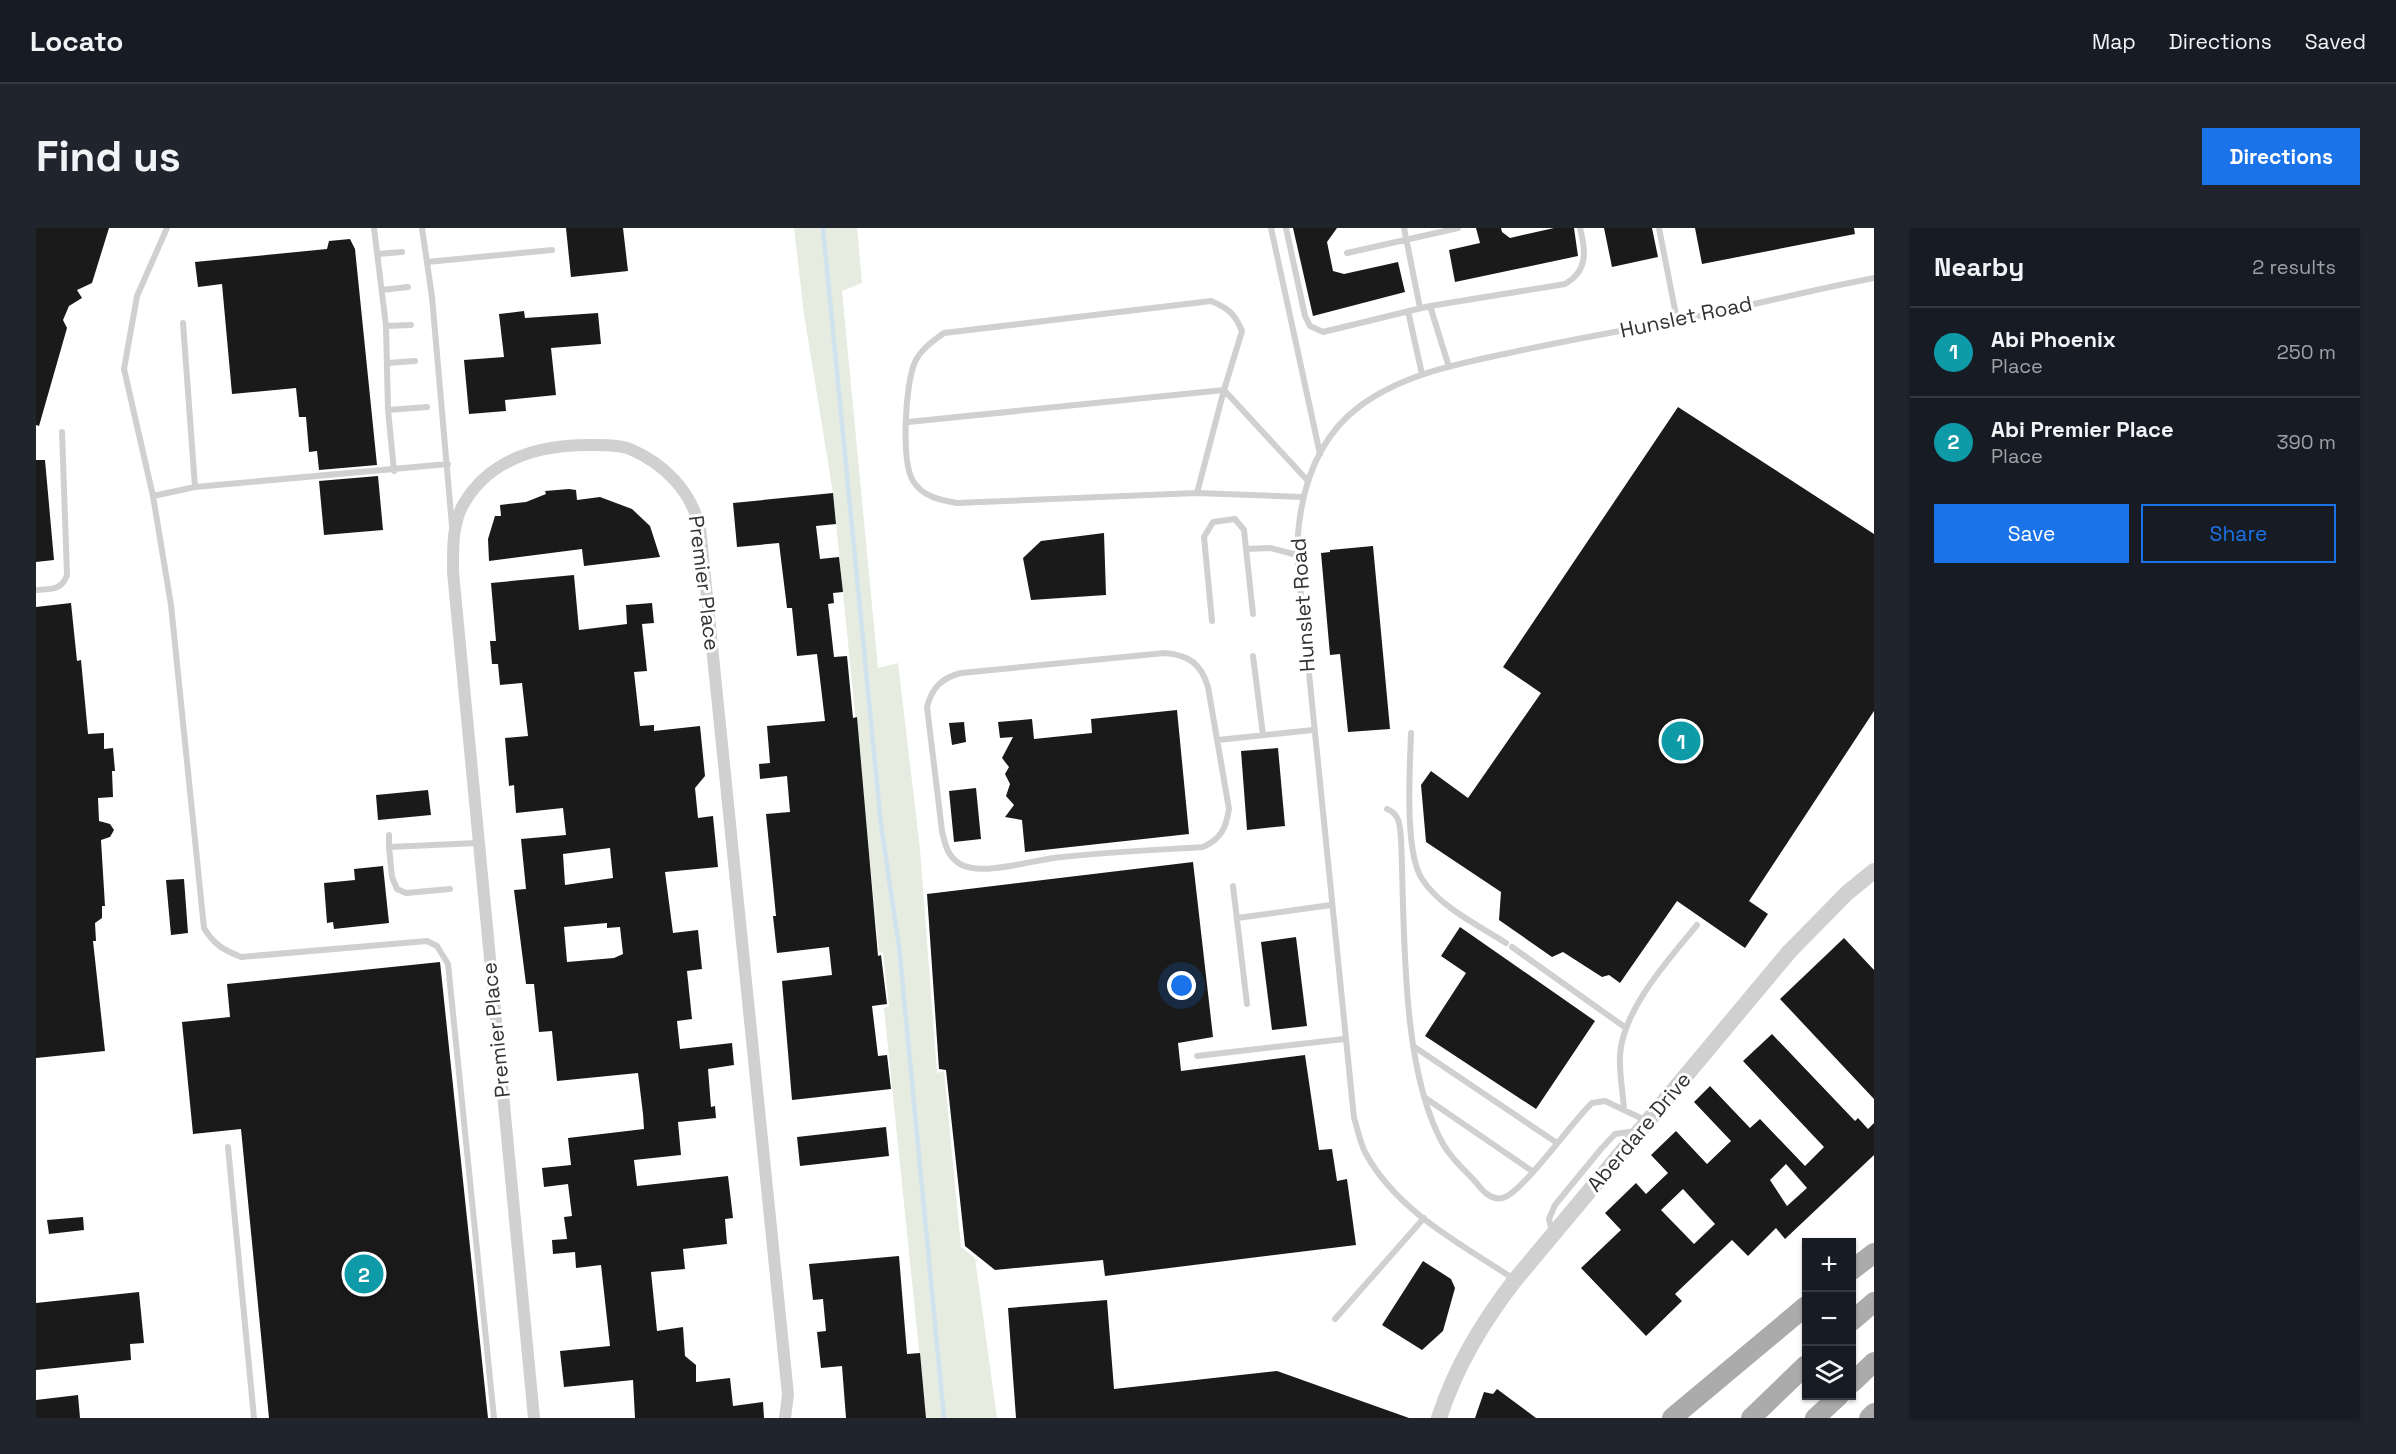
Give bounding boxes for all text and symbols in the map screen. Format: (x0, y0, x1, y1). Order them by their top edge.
text: Locato (30, 23, 123, 59)
text: Map (2092, 28, 2136, 55)
text: Directions (2169, 28, 2272, 55)
text: Saved (2305, 28, 2366, 55)
button: Directions (2202, 128, 2360, 185)
text: Find us (36, 130, 181, 183)
text: Nearby (1934, 250, 2024, 284)
text: 2 results (2252, 254, 2336, 280)
street label: Hunslet Road (1617, 289, 1754, 344)
text: Abi Phoenix (1991, 325, 2116, 353)
text: 1 (1949, 339, 1958, 365)
text: 250 m (2277, 339, 2336, 365)
text: Place (1991, 353, 2043, 379)
text: Abi Premier Place (1991, 415, 2174, 443)
text: 2 (1948, 429, 1959, 455)
text: 390 m (2277, 429, 2336, 455)
text: Place (1991, 443, 2043, 469)
button: Save (1934, 504, 2129, 563)
button: Share (2141, 504, 2336, 563)
street label: Premier Place (683, 514, 726, 652)
street label: Hunslet Road (1284, 537, 1321, 673)
pin: 1 (1662, 718, 1700, 764)
street label: Premier Place (475, 961, 516, 1099)
your location (1167, 971, 1196, 1000)
street label: Aberdare Drive (1581, 1066, 1697, 1197)
map controls (1802, 1238, 1856, 1400)
button: + (1802, 1238, 1856, 1292)
pin: 2 (344, 1252, 384, 1296)
button: − (1802, 1292, 1856, 1346)
button: layers (1802, 1346, 1856, 1400)

